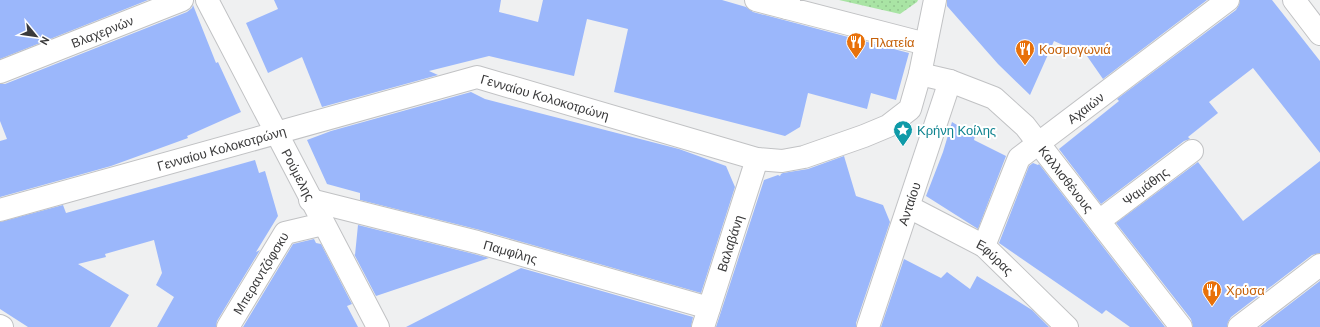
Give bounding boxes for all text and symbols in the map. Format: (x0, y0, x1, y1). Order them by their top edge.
street label: Βλαχερνών (69, 12, 136, 52)
north arrow (16, 16, 56, 56)
restaurant icon: Πλατεία (845, 31, 867, 59)
text: N (37, 34, 53, 47)
place label: Πλατεία (870, 34, 915, 51)
restaurant icon: Κοσμογωνιά (1014, 38, 1036, 66)
place label: Κοσμογωνιά (1039, 41, 1111, 58)
street label: Γενναίου Κολοκοτρώνη (479, 70, 611, 124)
street label: Αχαιών (1064, 88, 1107, 127)
place icon: Κρήνη Κοίλης (892, 119, 914, 147)
street label: Γενναίου Κολοκοτρώνη (155, 122, 288, 174)
place label: Κρήνη Κοίλης (917, 122, 996, 139)
street label: Καλλισθένους (1035, 142, 1098, 216)
street label: Ρούμελης (278, 146, 319, 203)
street label: Ψαμάθης (1119, 163, 1172, 209)
street label: Ανταίου (894, 180, 924, 228)
street label: Βαλαβάνη (713, 213, 747, 274)
street label: Μπεραντζόφσκυ (229, 229, 292, 318)
street label: Εφύρας (974, 235, 1017, 279)
street label: Παμφίλης (481, 236, 539, 267)
restaurant icon: Χρύσα (1201, 279, 1223, 307)
place label: Χρύσα (1226, 282, 1265, 299)

